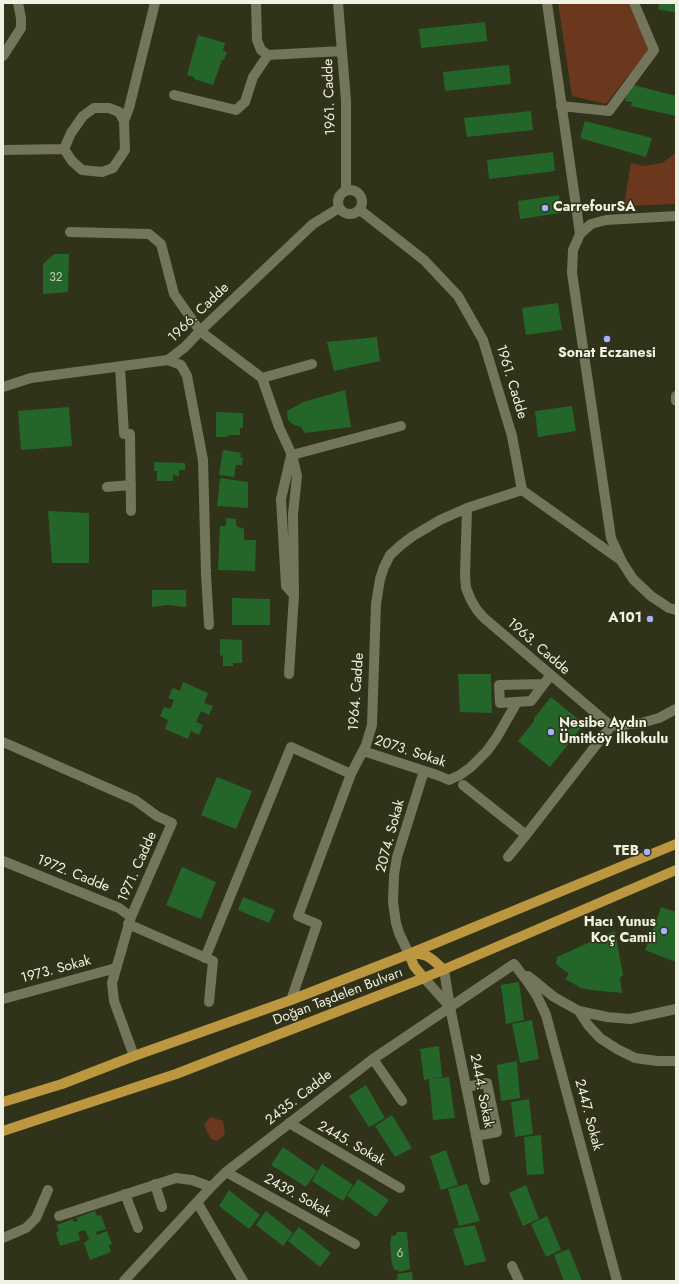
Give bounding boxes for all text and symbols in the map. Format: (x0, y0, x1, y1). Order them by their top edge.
street label: 1961. Cadde (320, 58, 340, 136)
place label: CarrefourSA (553, 200, 636, 216)
marker: CarrefourSA (540, 203, 550, 213)
house number: 32 (49, 271, 63, 285)
street label: 1966. Cadde (165, 280, 233, 346)
marker: Sonat Eczanesi (602, 334, 612, 344)
street label: 1961. Cadde (492, 343, 530, 421)
place label: Sonat Eczanesi (558, 346, 656, 362)
place label: A101 (608, 611, 642, 627)
marker: A101 (645, 614, 655, 624)
street label: 1963. Cadde (503, 615, 573, 679)
street label: 1964. Cadde (346, 652, 368, 732)
place label: Nesibe Aydın Ümitköy İlkokulu (559, 716, 668, 748)
marker: Nesibe Aydın Ümitköy İlkokulu (546, 727, 556, 737)
street label: 2073. Sokak (372, 733, 448, 771)
street label: 2074. Sokak (373, 798, 409, 874)
street label: 1971. Cadde (115, 829, 161, 905)
place label: TEB (613, 844, 639, 860)
marker: TEB (642, 847, 652, 857)
street label: 1972. Cadde (34, 852, 112, 896)
place label: Hacı Yunus Koç Camii (584, 915, 656, 948)
marker: Hacı Yunus Koç Camii (659, 926, 669, 936)
street label: 1973. Sokak (19, 953, 93, 987)
street label: Doğan Taşdelen Bulvarı (271, 964, 405, 1030)
street label: 2444. Sokak (466, 1052, 496, 1130)
street label: 2435. Cadde (262, 1067, 336, 1129)
street label: 2447. Sokak (570, 1078, 606, 1152)
street label: 2445. Sokak (314, 1118, 388, 1170)
street label: 2439. Sokak (261, 1171, 333, 1221)
house number: 6 (397, 1247, 403, 1261)

